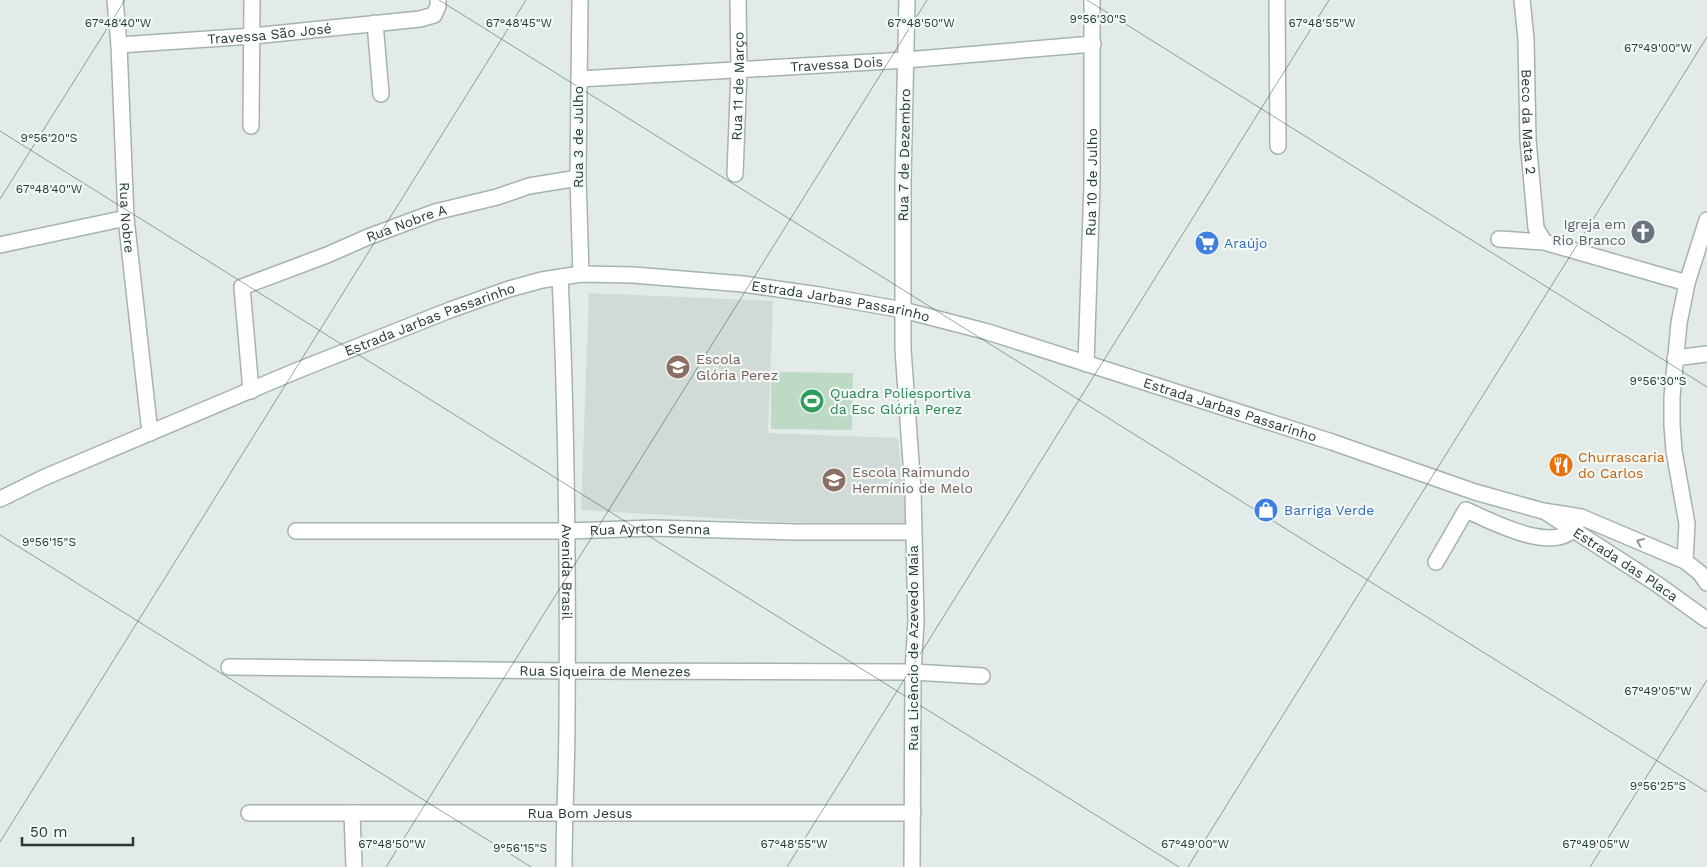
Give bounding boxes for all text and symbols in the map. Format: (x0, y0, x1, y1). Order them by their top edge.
text: 9°56'30"S (1069, 12, 1127, 26)
text: 67°48'40"W (85, 16, 152, 30)
text: 67°48'45"W (486, 16, 553, 30)
text: 67°48'50"W (887, 16, 955, 30)
text: 67°48'55"W (1289, 16, 1356, 30)
street label: Travessa São José (207, 20, 332, 47)
street label: Rua 11 de Março (728, 32, 747, 141)
text: 67°49'00"W (1624, 41, 1692, 55)
street label: Travessa Dois (790, 53, 883, 75)
street label: Beco da Mata 2 (1519, 69, 1539, 175)
street label: Rua 3 de Julho (570, 86, 586, 188)
street label: Rua 7 de Dezembro (895, 88, 913, 222)
street label: Rua 10 de Julho (1082, 128, 1100, 236)
text: 9°56'20"S (20, 131, 78, 145)
text: 67°48'40"W (16, 182, 83, 196)
street label: Rua Nobre (117, 182, 138, 254)
street label: Rua Nobre A (364, 201, 448, 245)
place label: Igreja em Rio Branco (1552, 216, 1626, 248)
church icon: Igreja em Rio Branco (1630, 219, 1656, 245)
supermarket icon: Araújo (1194, 230, 1220, 256)
place label: Araújo (1224, 235, 1267, 251)
street label: Estrada Jarbas Passarinho (750, 277, 932, 325)
street label: Estrada Jarbas Passarinho (342, 280, 517, 359)
place label: Escola Glória Perez (696, 351, 778, 383)
school or university icon: Escola Glória Perez (665, 354, 691, 380)
street label: Estrada Jarbas Passarinho (1141, 374, 1319, 445)
text: 9°56'30"S (1629, 374, 1687, 388)
place label: Quadra Poliesportiva da Esc Glória Perez (830, 385, 971, 417)
sports icon: Quadra Poliesportiva da Esc Glória Perez (799, 388, 825, 414)
place label: Churrascaria do Carlos (1578, 449, 1665, 481)
restaurant icon: Churrascaria do Carlos (1548, 452, 1574, 478)
place label: Escola Raimundo Hermínio de Melo (852, 464, 973, 496)
school or university icon: Escola Raimundo Hermínio de Melo (821, 467, 847, 493)
shop icon: Barriga Verde (1253, 497, 1279, 523)
place label: Barriga Verde (1284, 502, 1374, 518)
street label: Rua Ayrton Senna (589, 520, 711, 538)
street label: Avenida Brasil (559, 524, 575, 620)
street label: Estrada das Placa (1570, 524, 1681, 605)
text: 9°56'15"S (22, 535, 76, 549)
one-way arrow (1636, 538, 1645, 548)
street label: Rua Licêncio de Azevedo Maia (905, 545, 921, 751)
street label: Rua Siqueira de Menezes (519, 662, 691, 679)
text: 67°49'05"W (1624, 684, 1692, 698)
text: 9°56'25"S (1630, 779, 1686, 793)
street label: Rua Bom Jesus (528, 805, 632, 821)
scale bar (22, 814, 134, 846)
text: 50 m (30, 823, 67, 841)
text: 67°48'50"W (358, 837, 426, 851)
text: 67°48'55"W (761, 837, 828, 851)
text: 67°49'00"W (1161, 837, 1229, 851)
text: 67°49'05"W (1562, 837, 1630, 851)
text: 9°56'15"S (493, 841, 547, 855)

